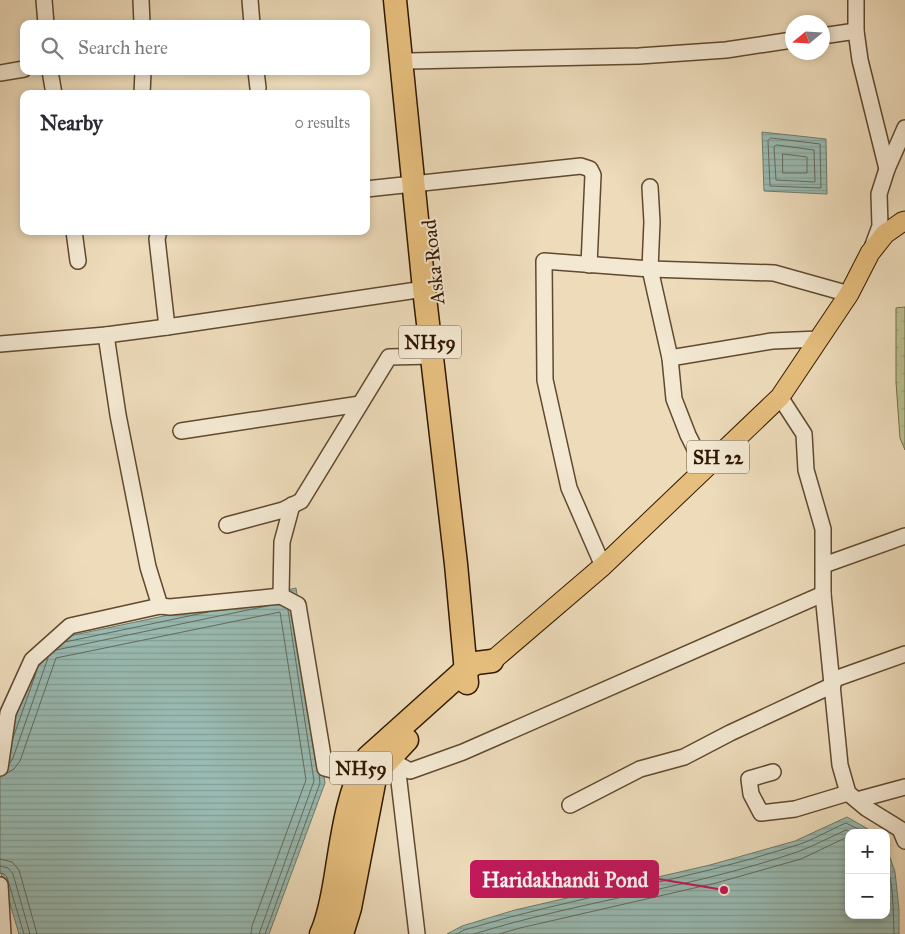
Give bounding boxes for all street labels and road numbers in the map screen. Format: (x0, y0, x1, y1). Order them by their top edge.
street label: Aska Road (417, 218, 450, 307)
road number: NH59 (399, 326, 461, 358)
road number: SH 22 (687, 441, 749, 474)
road number: NH59 (330, 751, 392, 784)

